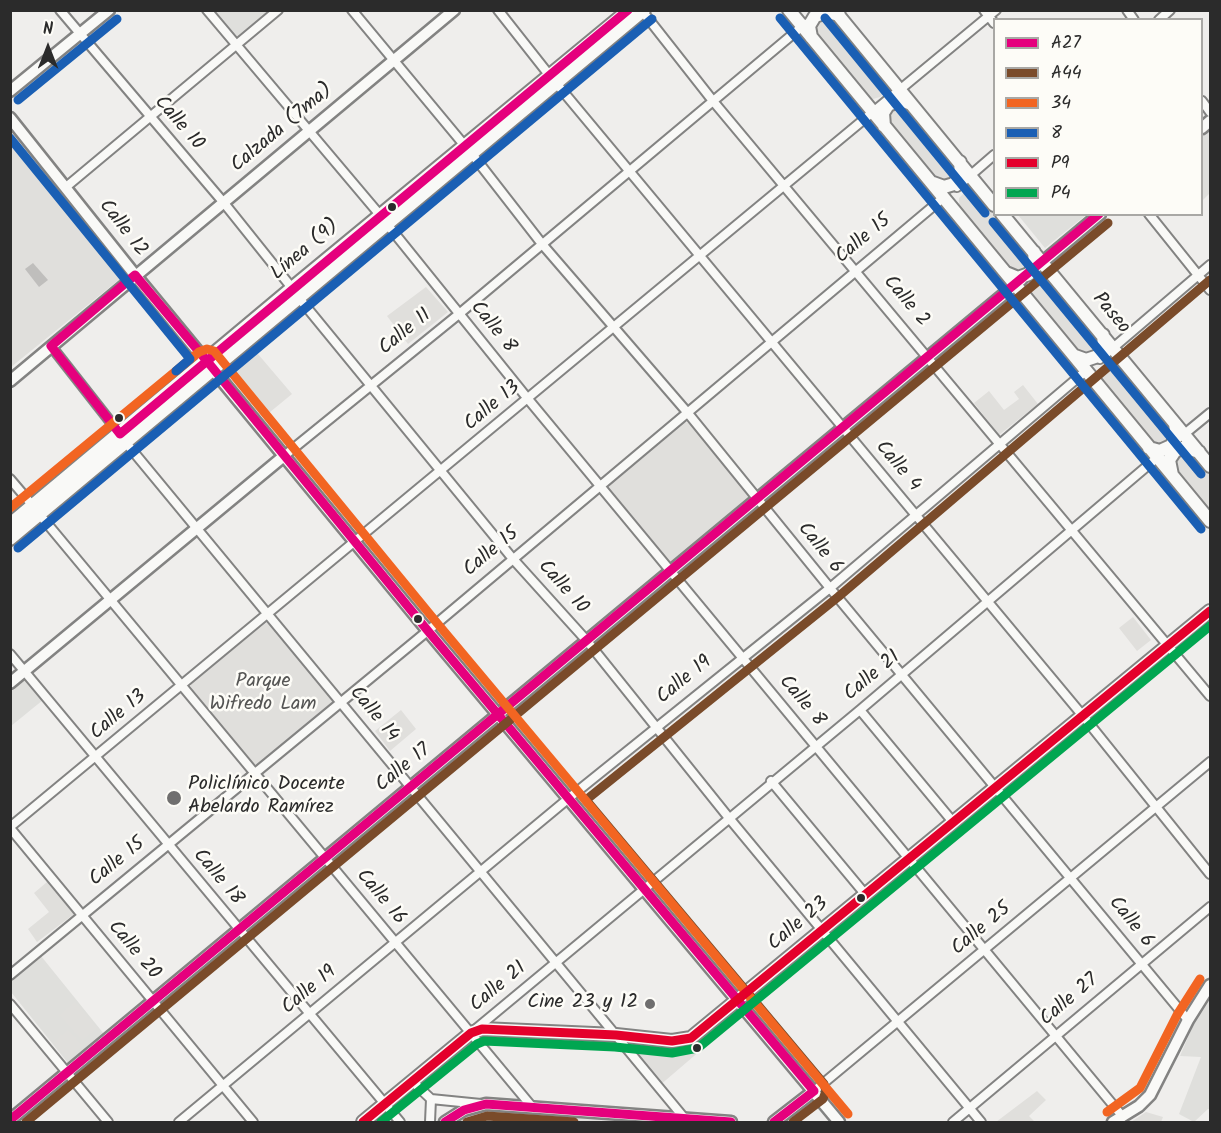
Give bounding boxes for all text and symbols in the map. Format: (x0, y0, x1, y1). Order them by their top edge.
text: N (43, 17, 53, 42)
north arrow (18, 18, 78, 78)
legend (993, 18, 1203, 216)
text: A27 (1051, 29, 1081, 58)
text: A44 (1051, 59, 1082, 88)
street label: Calzada (7ma) (227, 79, 339, 179)
text: 34 (1051, 89, 1071, 118)
street label: Calle 10 (148, 92, 208, 156)
text: 8 (1051, 119, 1062, 148)
text: P9 (1051, 149, 1070, 178)
text: P4 (1051, 179, 1071, 208)
street label: Calle 12 (92, 196, 152, 262)
unlabelled marker (386, 201, 398, 213)
street label: Calle 15 (831, 210, 897, 270)
street label: Línea (9) (267, 215, 345, 287)
street label: Calle 2 (877, 271, 933, 333)
street label: Paseo (1086, 288, 1134, 340)
street label: Calle 8 (464, 297, 520, 359)
street label: Calle 11 (375, 305, 437, 361)
street label: Calle 13 (460, 377, 526, 437)
unlabelled marker (113, 412, 125, 424)
street label: Calle 4 (869, 437, 925, 497)
street label: Calle 6 (791, 518, 847, 580)
street label: Calle 15 (459, 523, 525, 583)
street label: Calle 10 (532, 556, 592, 620)
unlabelled marker (412, 613, 424, 625)
street label: Calle 21 (840, 647, 906, 707)
street label: Calle 19 (652, 651, 718, 711)
park label: Parque Wifredo Lam (210, 671, 316, 718)
street label: Calle 8 (772, 671, 830, 733)
street label: Calle 14 (343, 682, 403, 748)
street label: Calle 13 (86, 686, 152, 746)
street label: Calle 17 (372, 740, 436, 798)
place label: Policlínico Docente Abelardo Ramírez (188, 774, 345, 821)
marker: Policlínico Docente Abelardo Ramírez (165, 789, 183, 807)
street label: Calle 15 (85, 833, 151, 893)
street label: Calle 18 (186, 845, 248, 911)
street label: Calle 16 (350, 865, 410, 931)
unlabelled marker (855, 892, 867, 904)
street label: Calle 6 (1102, 892, 1158, 954)
street label: Calle 23 (764, 893, 834, 957)
street label: Calle 25 (947, 898, 1017, 962)
street label: Calle 20 (101, 917, 165, 985)
street label: Calle 21 (466, 958, 532, 1018)
street label: Calle 19 (278, 961, 342, 1021)
street label: Calle 27 (1036, 970, 1104, 1032)
place label: Cine 23 y 12 (527, 992, 638, 1016)
marker: Cine 23 y 12 (643, 997, 657, 1011)
unlabelled marker (691, 1042, 703, 1054)

